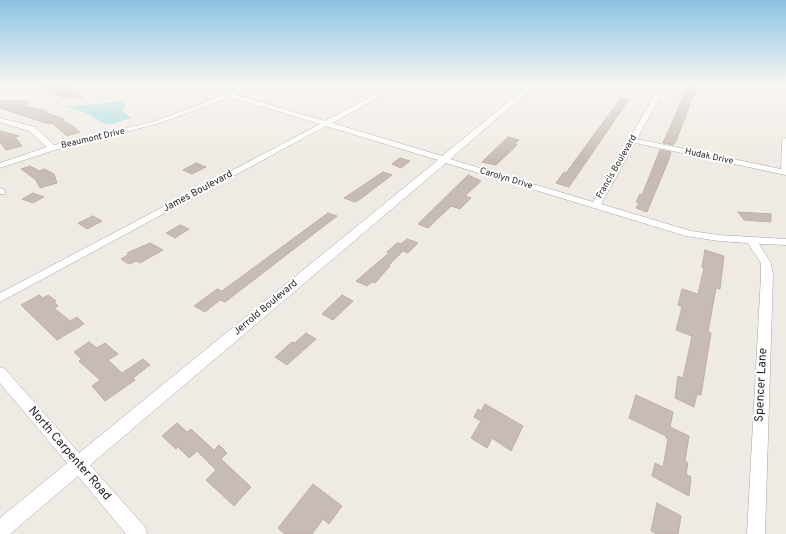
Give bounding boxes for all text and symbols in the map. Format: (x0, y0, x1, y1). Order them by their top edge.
street label: Beaumont Drive (60, 126, 126, 152)
street label: Francis Boulevard (594, 133, 640, 201)
street label: Hudak Drive (684, 147, 734, 167)
street label: Carolyn Drive (478, 166, 534, 192)
street label: James Boulevard (161, 169, 235, 215)
street label: Jerrold Boulevard (232, 278, 300, 338)
street label: Spencer Lane (753, 347, 771, 423)
street label: North Carpenter Road (24, 404, 114, 504)

